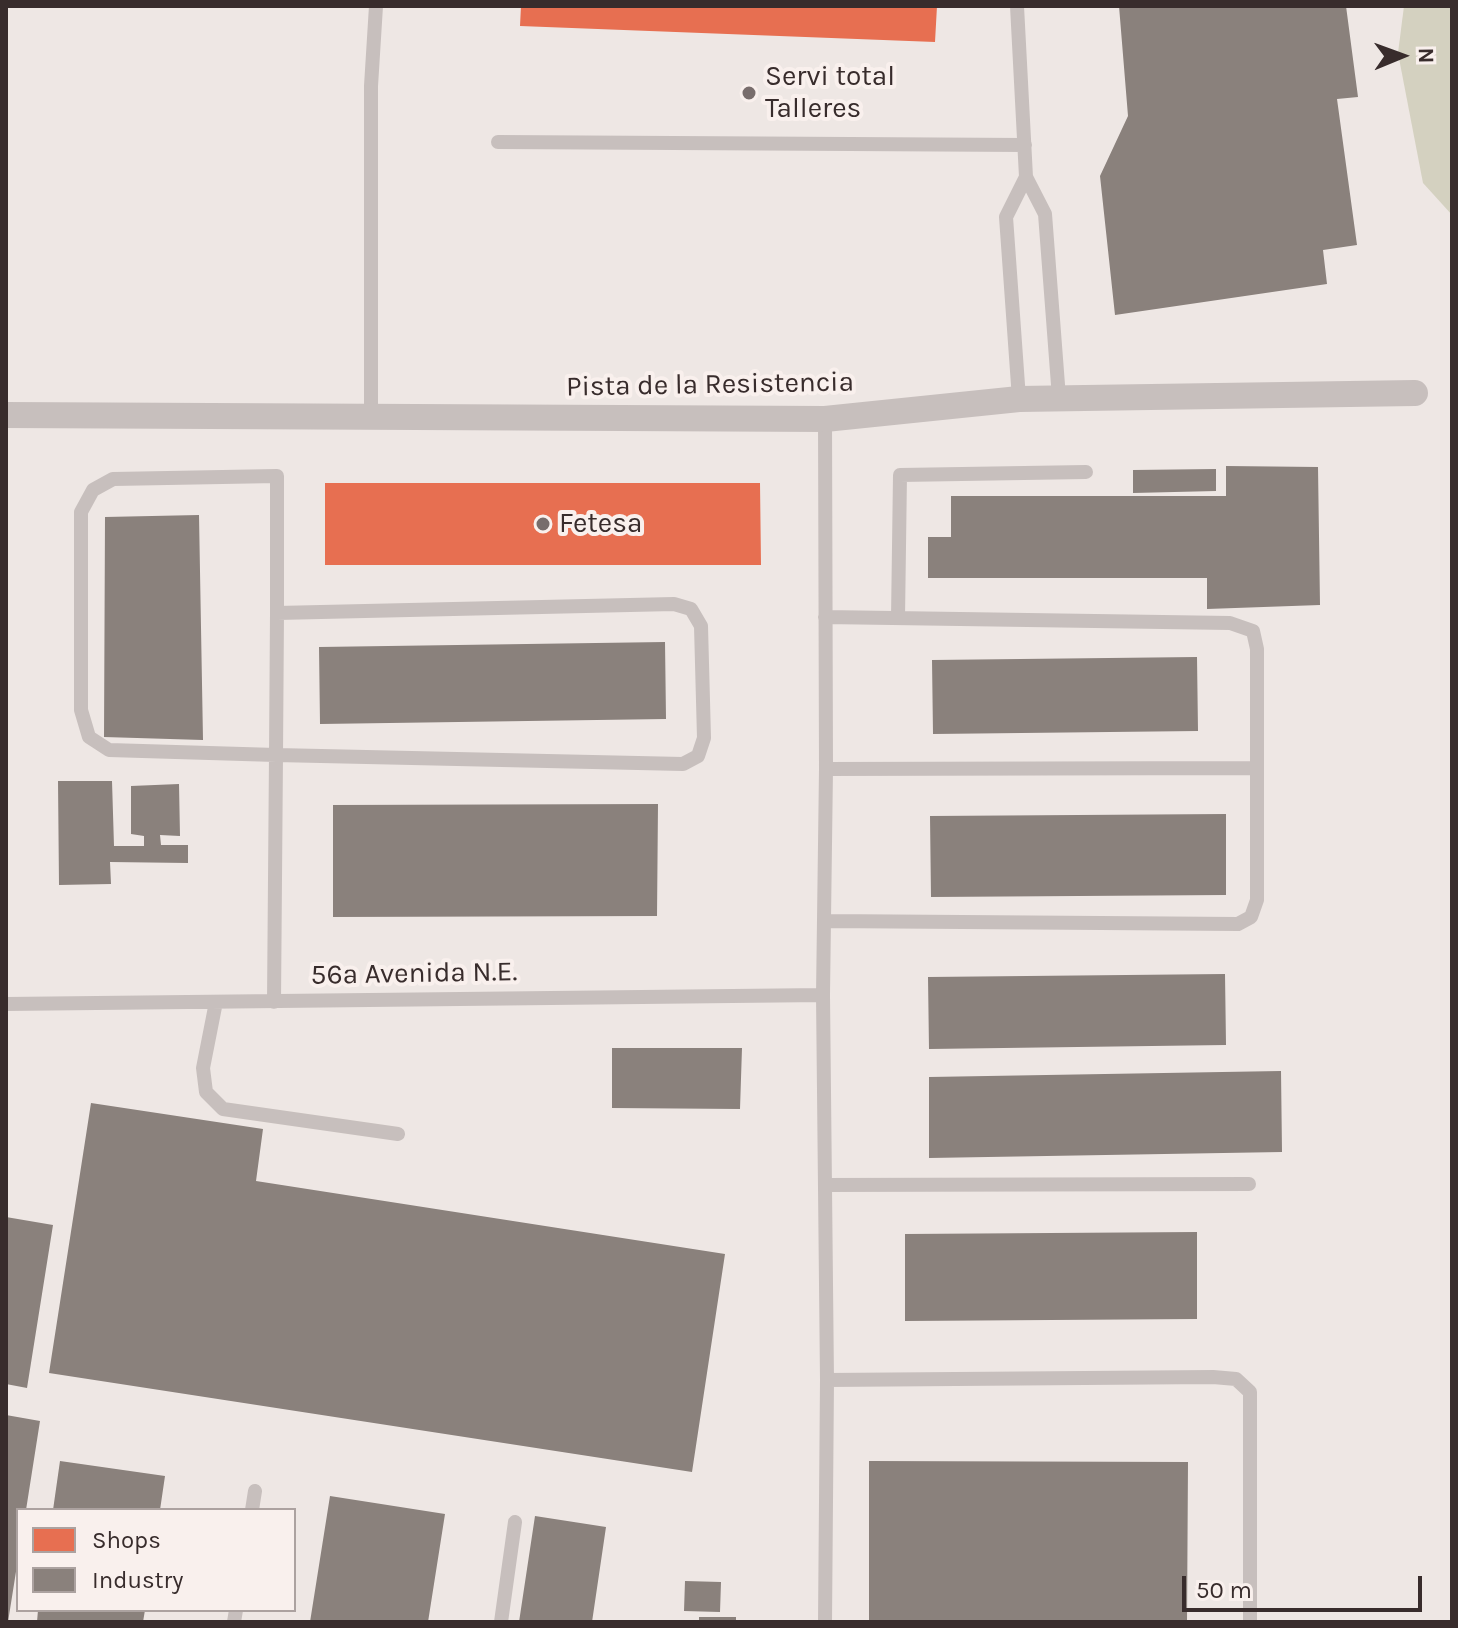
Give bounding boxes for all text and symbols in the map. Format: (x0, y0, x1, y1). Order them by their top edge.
north arrow (1362, 16, 1442, 96)
text: N (1413, 47, 1439, 64)
place label: Servi total Talleres (765, 60, 895, 126)
marker: Servi total Talleres (740, 84, 758, 102)
street label: Pista de la Resistencia (566, 366, 854, 404)
place label: Fetesa (559, 507, 642, 541)
marker: Fetesa (534, 515, 552, 533)
street label: 56a Avenida N.E. (310, 955, 518, 993)
legend (16, 1508, 296, 1612)
text: Shops (92, 1526, 161, 1554)
scale bar (1186, 1560, 1426, 1610)
text: Industry (92, 1566, 183, 1594)
text: 50 m (1196, 1576, 1252, 1604)

